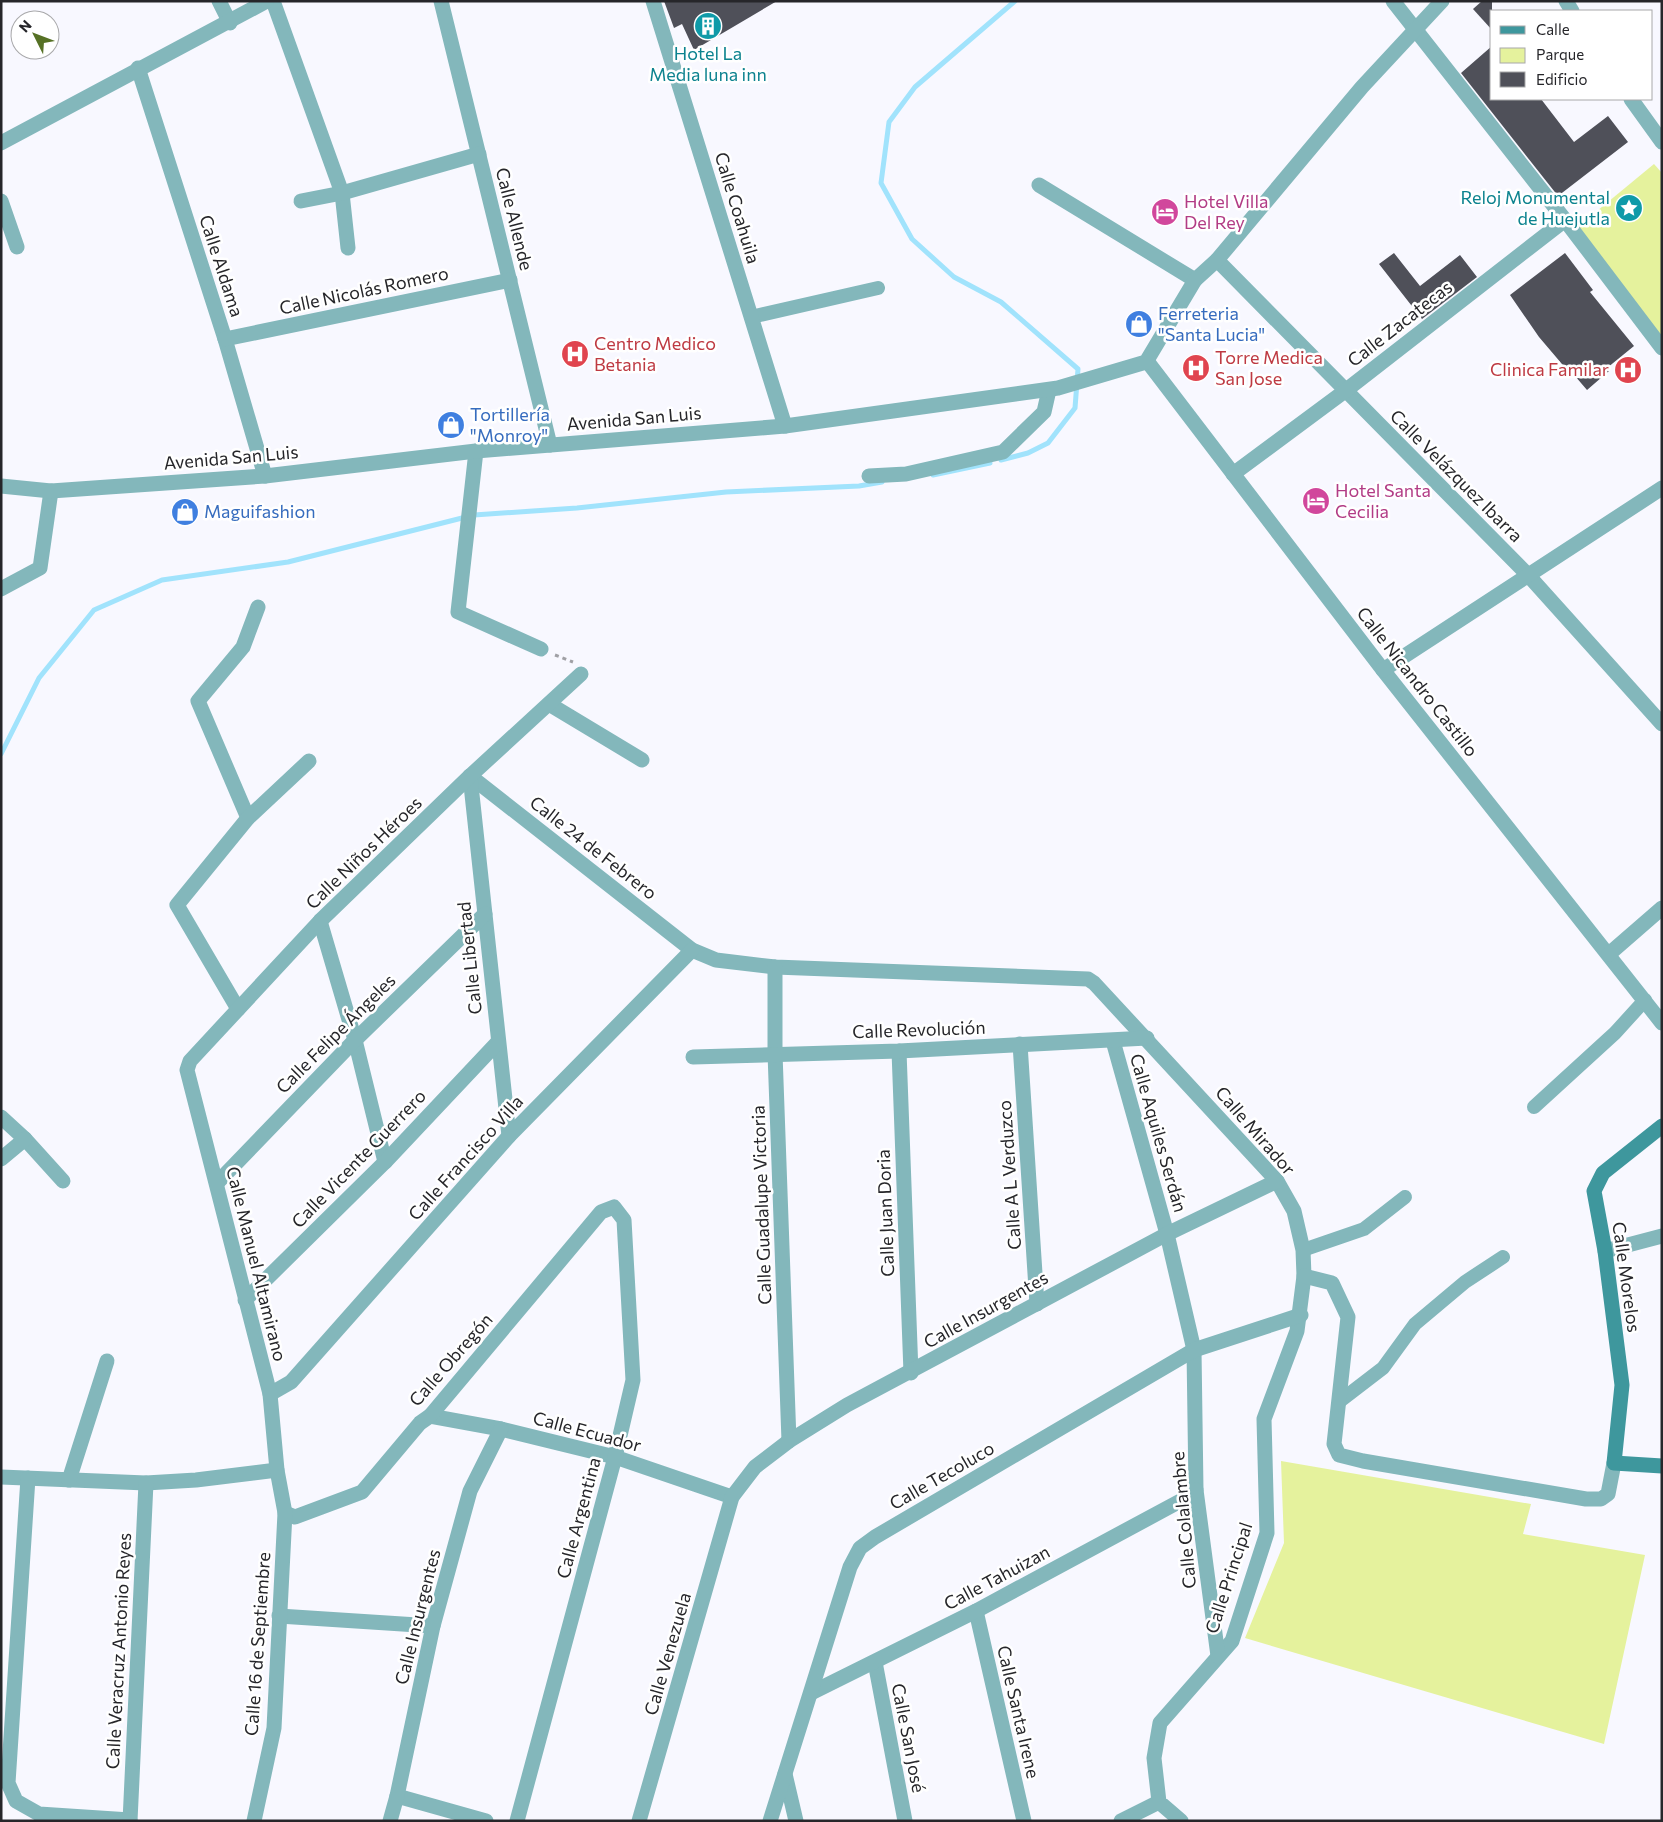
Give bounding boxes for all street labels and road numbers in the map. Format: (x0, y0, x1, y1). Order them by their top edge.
street label: Calle Coahuila (711, 149, 765, 266)
street label: Calle Allende (492, 165, 538, 272)
street label: Calle Aldama (195, 212, 249, 319)
street label: Calle Nicolás Romero (277, 261, 450, 319)
street label: Calle Zacatecas (1343, 275, 1456, 371)
street label: Avenida San Luis (566, 401, 702, 435)
street label: Calle Velázquez Ibarra (1386, 404, 1528, 546)
street label: Avenida San Luis (163, 440, 299, 474)
street label: Calle Nicandro Castillo (1352, 602, 1483, 761)
street label: Calle Niños Héroes (301, 791, 426, 913)
street label: Calle 24 de Febrero (526, 791, 662, 904)
street label: Calle Libertad (452, 901, 486, 1016)
street label: Calle Felipe Ángeles (271, 969, 400, 1098)
street label: Calle Revolución (852, 1016, 986, 1042)
street label: Calle Aquiles Serdán (1126, 1051, 1192, 1214)
street label: Calle Mirador (1211, 1081, 1300, 1179)
street label: Calle Vicente Guerrero (287, 1085, 430, 1232)
street label: Calle Francisco Villa (403, 1090, 527, 1225)
street label: Calle A L Verduzco (993, 1100, 1025, 1251)
street label: Calle Guadalupe Victoria (747, 1105, 775, 1305)
street label: Calle Juan Doria (872, 1149, 898, 1277)
street label: Calle Manuel Altamirano (222, 1164, 292, 1363)
street label: Calle Morelos (1608, 1220, 1646, 1334)
street label: Calle Insurgentes (919, 1266, 1052, 1352)
street label: Calle Obregón (404, 1308, 497, 1410)
street label: Calle Ecuador (531, 1406, 644, 1456)
street label: Calle Tecoluco (885, 1436, 998, 1514)
street label: Calle Colalambre (1166, 1451, 1200, 1590)
street label: Calle Argentina (551, 1455, 605, 1581)
street label: Calle Principal (1200, 1519, 1256, 1636)
street label: Calle Veracruz Antonio Reyes (101, 1532, 135, 1770)
street label: Calle Tahuizan (940, 1540, 1053, 1614)
street label: Calle Insurgentes (390, 1547, 445, 1687)
street label: Calle 16 de Septiembre (240, 1551, 274, 1736)
street label: Calle Venezuela (639, 1590, 695, 1718)
street label: Calle Santa Irene (993, 1643, 1045, 1780)
street label: Calle San José (888, 1681, 930, 1794)

